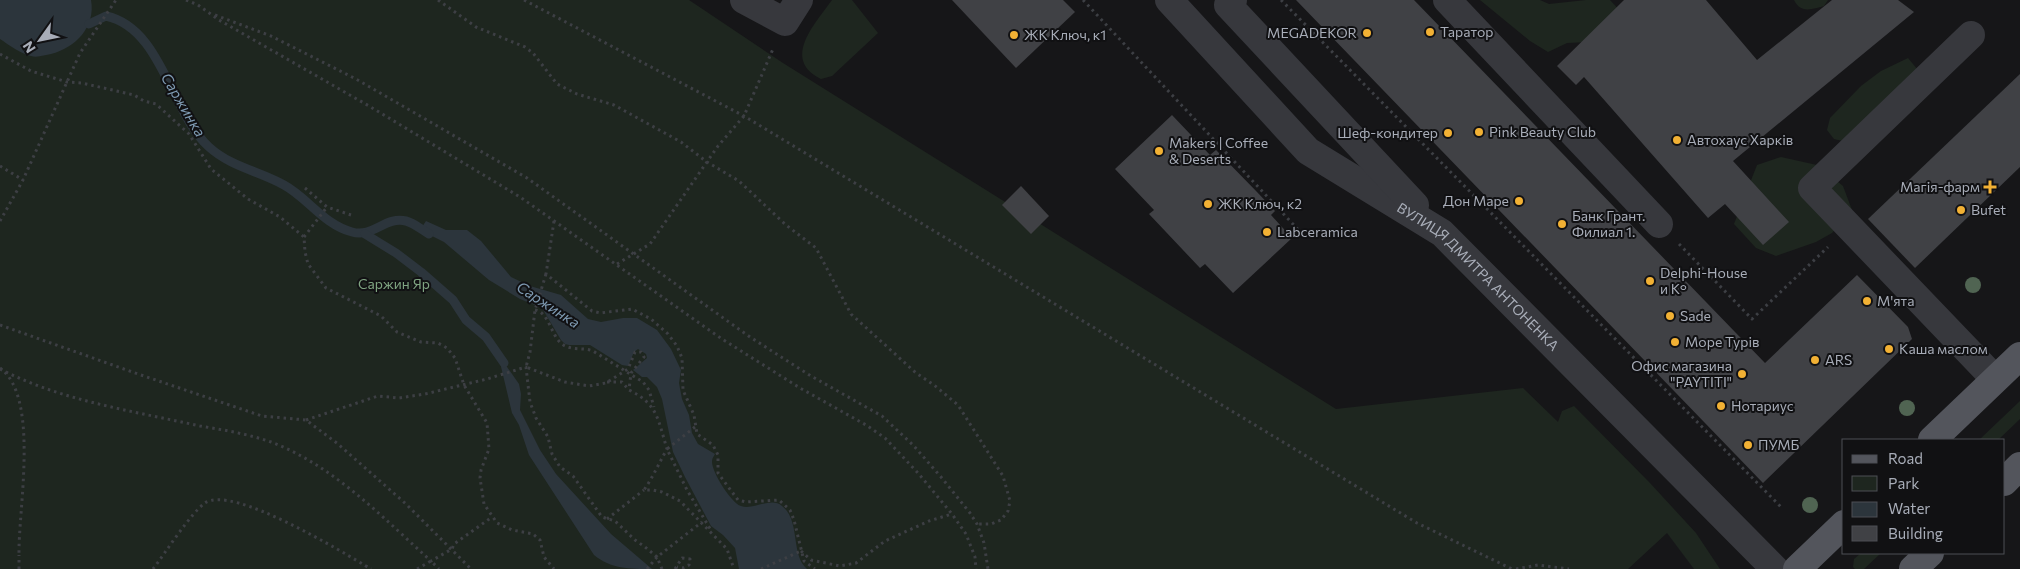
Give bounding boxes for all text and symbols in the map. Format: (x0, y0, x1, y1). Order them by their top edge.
north arrow (15, 15, 65, 65)
place label: Таратор (1440, 23, 1494, 40)
place label: MEGADEKOR (1267, 24, 1357, 41)
place label: ЖК Ключ, к1 (1024, 26, 1106, 43)
marker: Таратор (1424, 26, 1436, 38)
marker: MEGADEKOR (1361, 27, 1373, 39)
marker: ЖК Ключ, к1 (1008, 29, 1020, 41)
text: N (19, 38, 39, 56)
water label: Саржинка (158, 69, 210, 140)
place label: Pink Beauty Club (1489, 123, 1596, 140)
place label: Шеф-кондитер (1337, 124, 1438, 141)
marker: Pink Beauty Club (1473, 126, 1485, 138)
marker: Шеф-кондитер (1442, 127, 1454, 139)
place label: Автохаус Харків (1687, 131, 1793, 148)
place label: Makers | Coffee & Deserts (1169, 134, 1268, 167)
marker: Автохаус Харків (1671, 134, 1683, 146)
marker: Makers | Coffee & Deserts (1153, 145, 1165, 157)
place label: Магія-фарм (1900, 178, 1980, 195)
marker: Магія-фарм (1984, 181, 1996, 193)
place label: Дон Маре (1443, 192, 1509, 209)
place label: ЖК Ключ, к2 (1218, 195, 1302, 212)
marker: Дон Маре (1513, 195, 1525, 207)
marker: ЖК Ключ, к2 (1202, 198, 1214, 210)
street label: ВУЛИЦЯ ДМИТРА АНТОНЕНКА (1394, 199, 1563, 354)
place label: Bufet (1971, 201, 2006, 218)
marker: Bufet (1955, 204, 1967, 216)
place label: Банк Грант. Филиал 1. (1572, 207, 1645, 240)
marker: Банк Грант. Филиал 1. (1556, 218, 1568, 230)
place label: Labceramica (1277, 223, 1358, 240)
marker: Labceramica (1261, 226, 1273, 238)
place label: Delphi-House и К° (1660, 264, 1748, 297)
park label: Саржин Яр (358, 275, 430, 292)
marker: Delphi-House и К° (1644, 275, 1656, 287)
water label: Саржинка (514, 277, 584, 331)
place label: М'ята (1877, 292, 1914, 309)
marker: М'ята (1861, 295, 1873, 307)
place label: Sade (1680, 307, 1711, 324)
marker: Sade (1664, 310, 1676, 322)
place label: Море Турів (1685, 333, 1760, 350)
marker: Море Турів (1669, 336, 1681, 348)
place label: Каша маслом (1899, 340, 1988, 357)
marker: Каша маслом (1883, 343, 1895, 355)
place label: ARS (1825, 351, 1852, 368)
marker: ARS (1809, 354, 1821, 366)
place label: Офис магазина "PAYTITI" (1631, 357, 1732, 390)
marker: Офис магазина "PAYTITI" (1736, 368, 1748, 380)
place label: Нотариус (1731, 397, 1794, 414)
marker: Нотариус (1715, 400, 1727, 412)
place label: ПУМБ (1758, 436, 1800, 453)
marker: ПУМБ (1742, 439, 1754, 451)
legend (1842, 439, 2005, 554)
text: Road (1888, 449, 1923, 467)
text: Park (1888, 474, 1919, 492)
text: Water (1888, 499, 1930, 517)
text: Building (1888, 524, 1943, 542)

